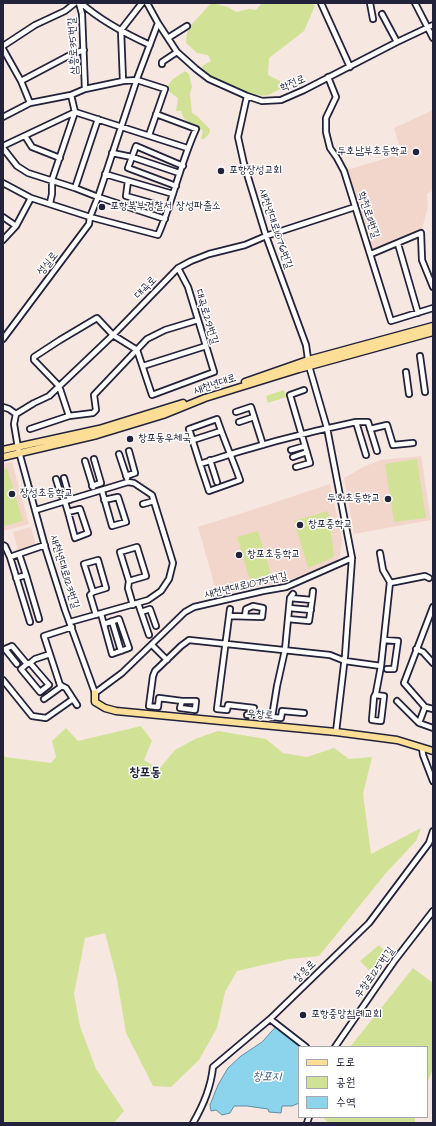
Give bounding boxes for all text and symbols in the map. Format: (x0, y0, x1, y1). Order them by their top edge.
street label: 삼흥로35번길 (66, 17, 82, 75)
street label: 학전로 (278, 73, 308, 95)
place label: 두호남부초등학교 (337, 145, 408, 159)
marker: 두호남부초등학교 (411, 147, 421, 157)
place label: 포항장성교회 (229, 164, 282, 178)
marker: 포항장성교회 (216, 166, 226, 176)
street label: 새천년대로1076번길 (255, 187, 295, 271)
street label: 학전로111번길 (354, 190, 382, 240)
place label: 포항북부경찰서 장성파출소 (110, 200, 221, 214)
marker: 포항북부경찰서 장성파출소 (97, 202, 107, 212)
street label: 성실로 (35, 250, 61, 278)
street label: 대곡로 (132, 274, 160, 302)
street label: 대곡로29번길 (191, 288, 221, 346)
street label: 새천년대로 (192, 372, 238, 398)
place label: 창포동우체국 (138, 432, 191, 446)
marker: 창포동우체국 (125, 434, 135, 444)
place label: 장성초등학교 (20, 487, 73, 501)
marker: 장성초등학교 (7, 489, 17, 499)
place label: 두호초등학교 (327, 492, 380, 506)
marker: 두호초등학교 (383, 494, 393, 504)
place label: 창포중학교 (308, 518, 352, 532)
marker: 창포중학교 (295, 520, 305, 530)
street label: 새천년대로1123번길 (46, 533, 82, 611)
place label: 창포초등학교 (247, 548, 300, 562)
marker: 창포초등학교 (234, 550, 244, 560)
street label: 새천년대로1075번길 (203, 570, 289, 602)
street label: 우창로 (246, 707, 274, 723)
district label: 창포동 (129, 765, 161, 781)
street label: 우창로125번길 (352, 945, 398, 1001)
street label: 창흥로 (291, 958, 319, 986)
place label: 포항중앙침례교회 (311, 1008, 382, 1022)
marker: 포항중앙침례교회 (298, 1010, 308, 1020)
legend (298, 1046, 428, 1118)
text: 도로 (336, 1054, 355, 1071)
water label: 창포지 (253, 1070, 281, 1084)
text: 공원 (336, 1074, 355, 1091)
text: 수역 (336, 1094, 355, 1111)

